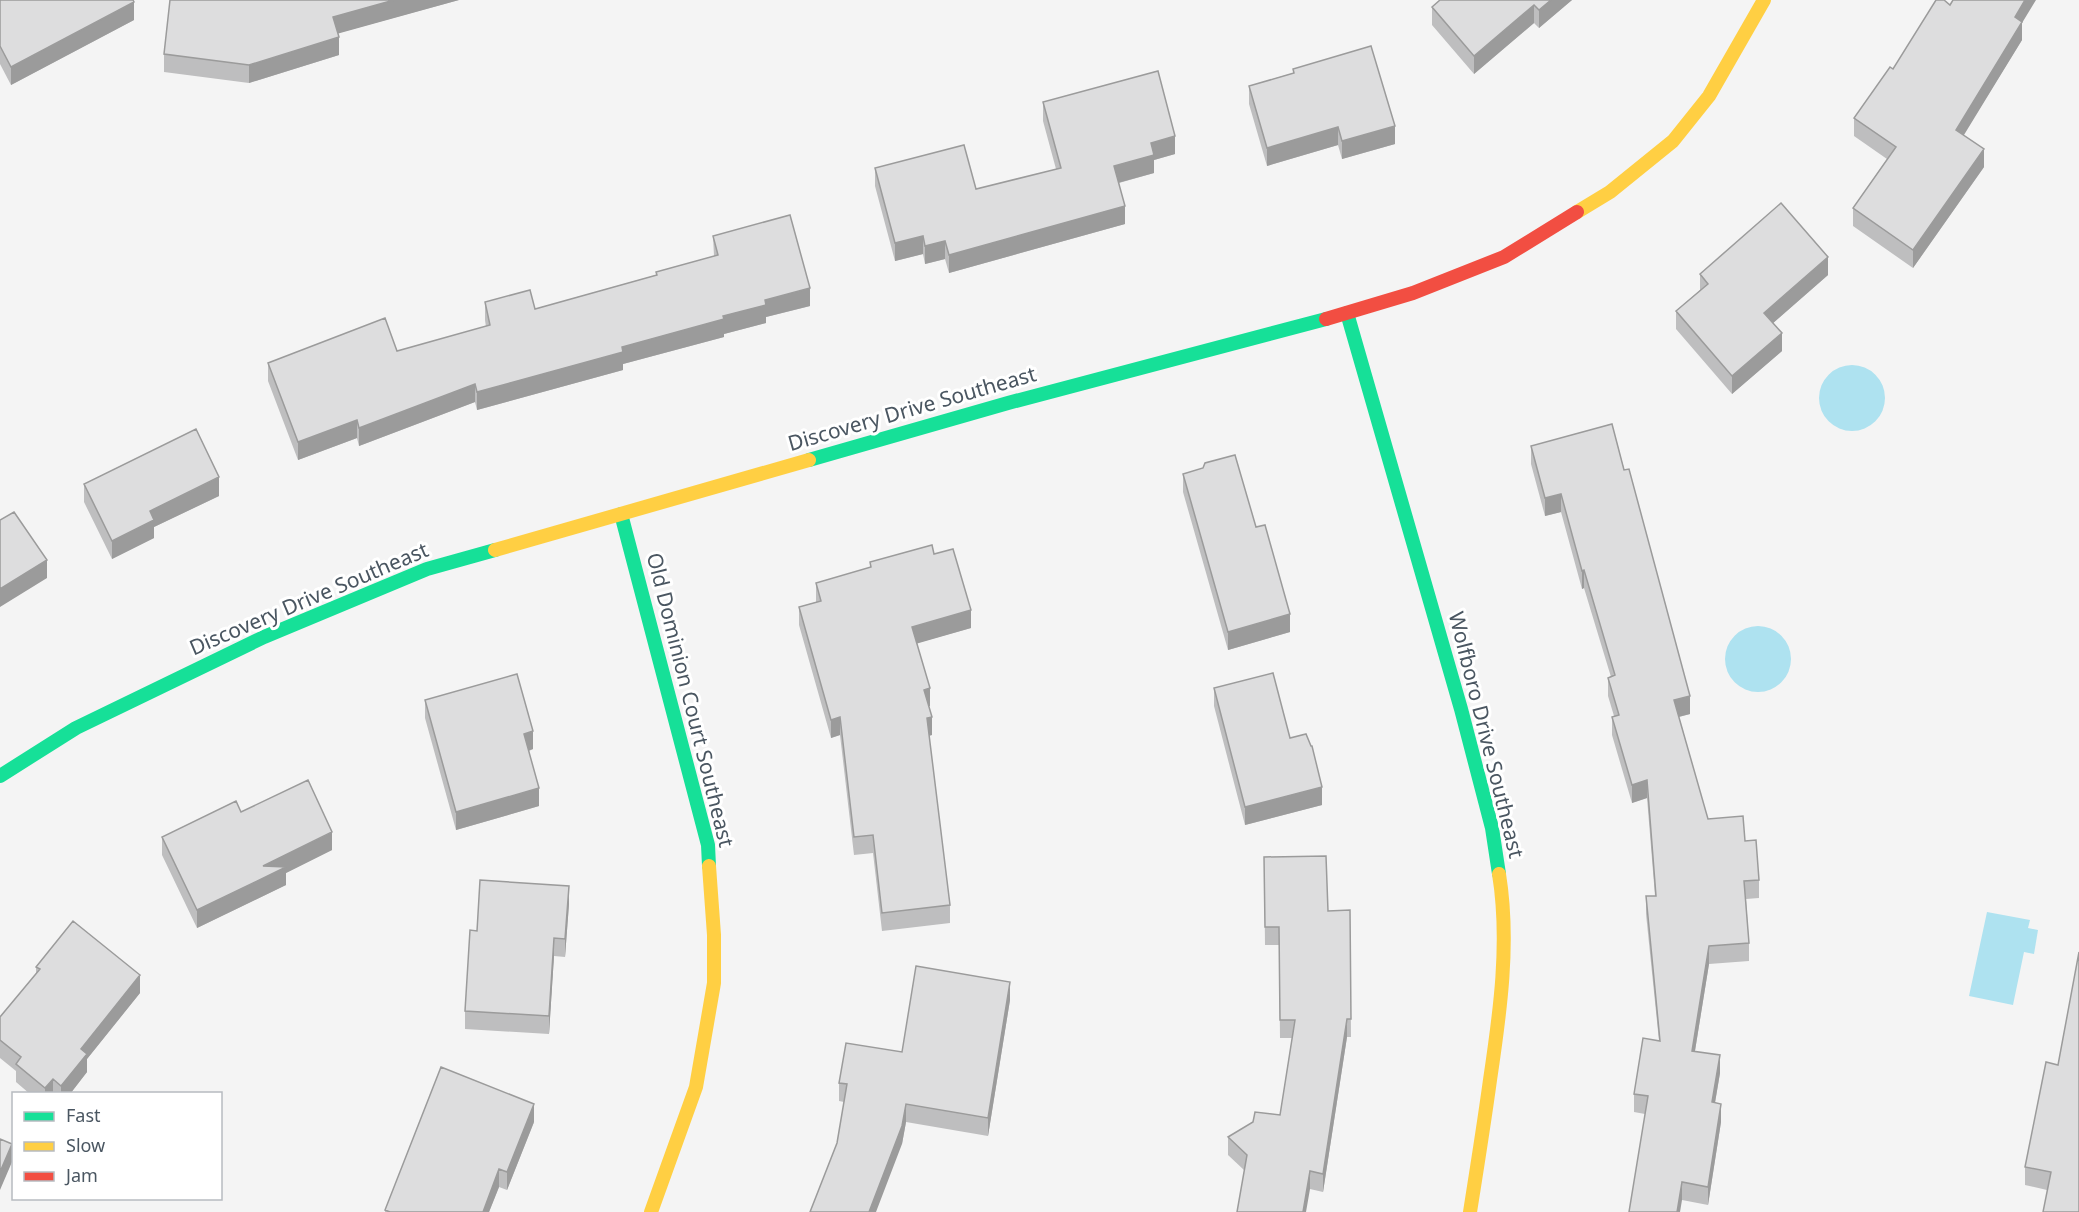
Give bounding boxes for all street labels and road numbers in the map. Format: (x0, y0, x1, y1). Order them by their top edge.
street label: Discovery Drive Southeast (784, 359, 1039, 457)
street label: Discovery Drive Southeast (185, 535, 433, 661)
street label: Old Dominion Court Southeast (641, 550, 741, 850)
street label: Wolfboro Drive Southeast (1443, 609, 1531, 861)

